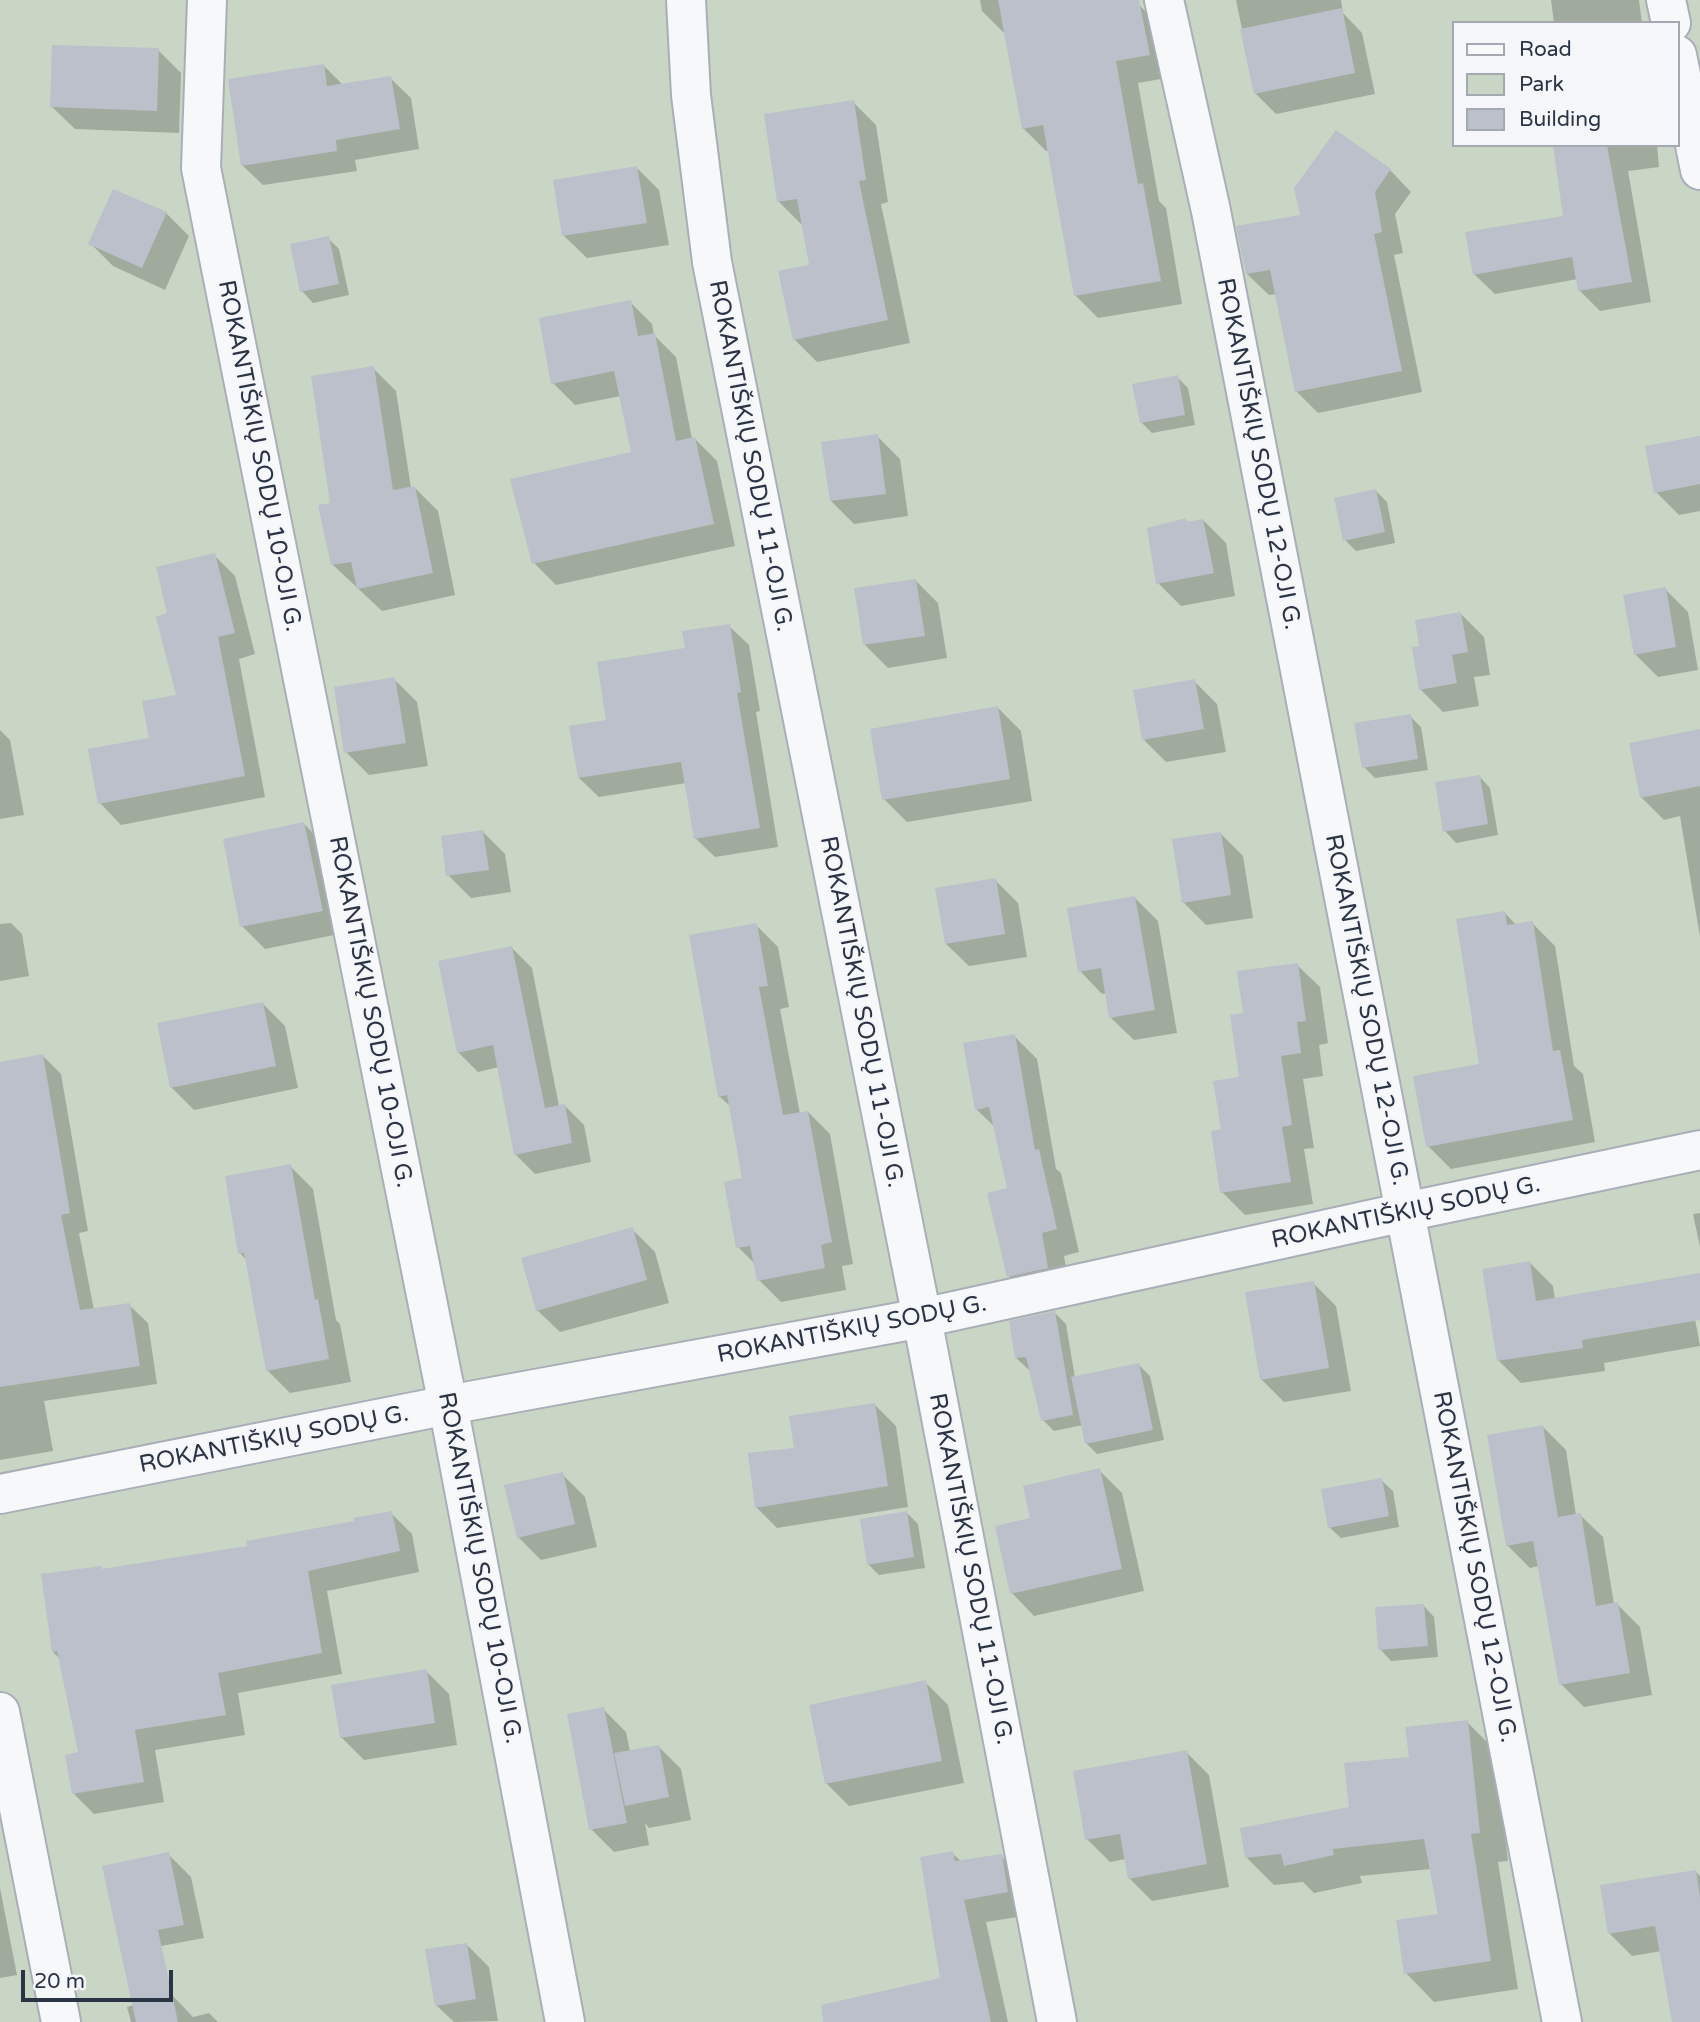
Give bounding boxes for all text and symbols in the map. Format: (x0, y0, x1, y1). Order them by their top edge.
legend (1452, 21, 1679, 147)
text: Road (1519, 37, 1572, 62)
text: Park (1519, 72, 1564, 97)
text: Building (1519, 107, 1601, 132)
street label: ROKANTIŠKIŲ SODŲ 12-OJI G. (1210, 276, 1306, 632)
street label: ROKANTIŠKIŲ SODŲ 10-OJI G. (211, 278, 307, 634)
street label: ROKANTIŠKIŲ SODŲ 11-OJI G. (702, 278, 798, 634)
street label: ROKANTIŠKIŲ SODŲ 12-OJI G. (1318, 832, 1414, 1188)
street label: ROKANTIŠKIŲ SODŲ 10-OJI G. (322, 834, 418, 1190)
street label: ROKANTIŠKIŲ SODŲ 11-OJI G. (813, 834, 909, 1190)
street label: ROKANTIŠKIŲ SODŲ G. (1269, 1170, 1543, 1256)
street label: ROKANTIŠKIŲ SODŲ G. (715, 1290, 989, 1370)
street label: ROKANTIŠKIŲ SODŲ 12-OJI G. (1426, 1389, 1522, 1745)
street label: ROKANTIŠKIŲ SODŲ 10-OJI G. (431, 1390, 527, 1746)
street label: ROKANTIŠKIŲ SODŲ 11-OJI G. (922, 1391, 1018, 1747)
street label: ROKANTIŠKIŲ SODŲ G. (137, 1400, 411, 1480)
scale bar (24, 1955, 177, 1999)
text: 20 m (34, 1969, 85, 1994)

